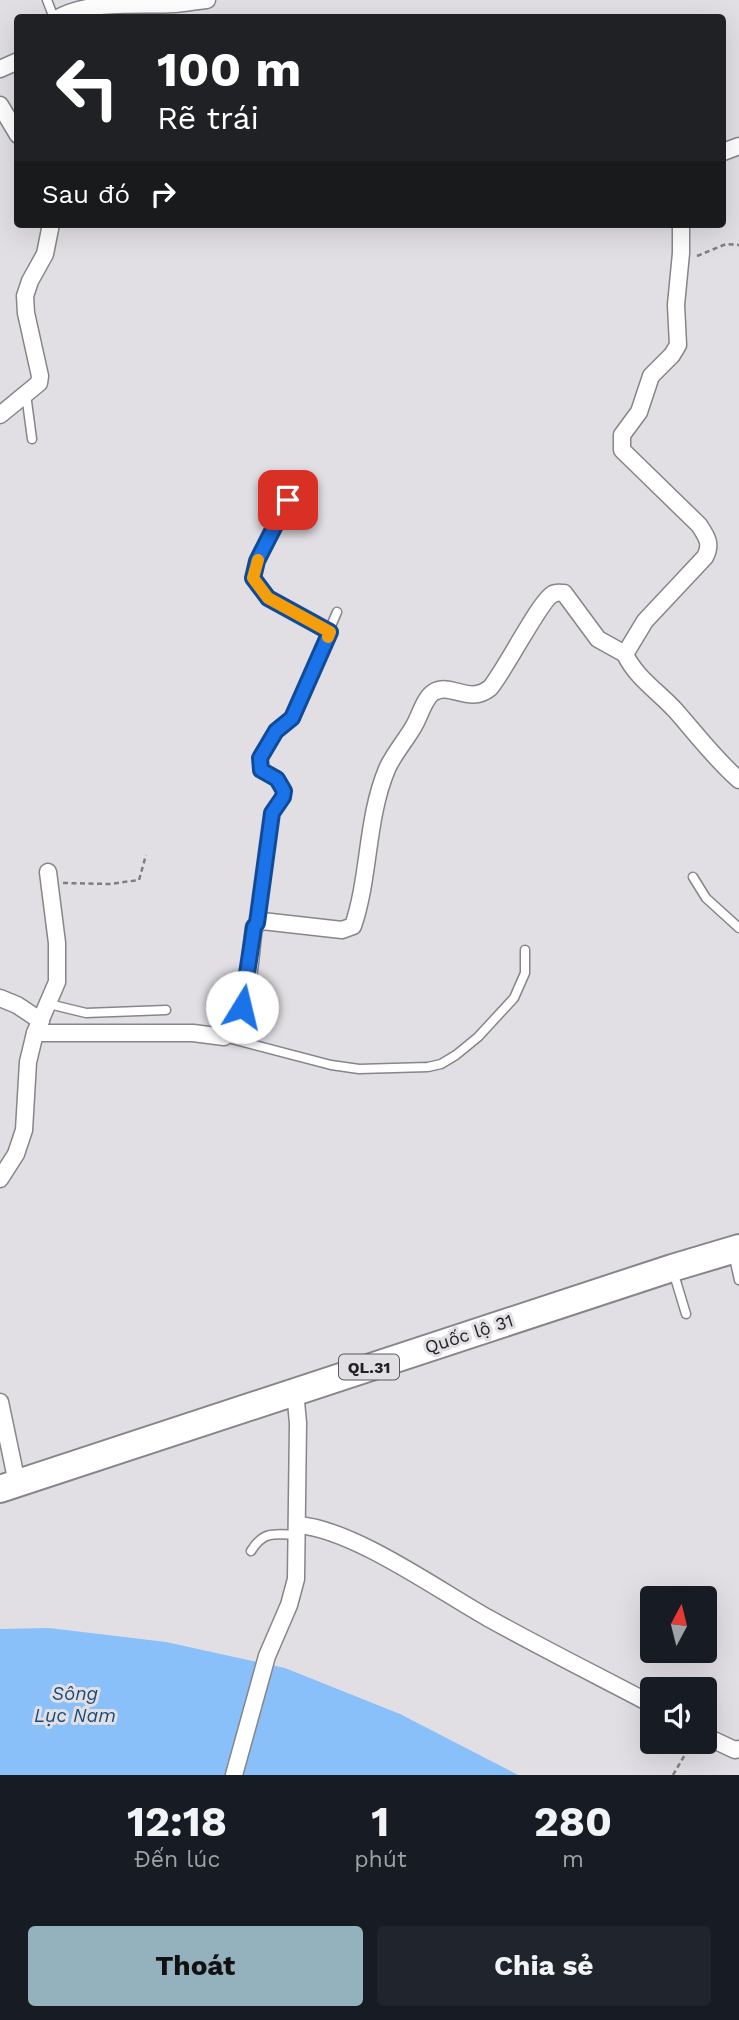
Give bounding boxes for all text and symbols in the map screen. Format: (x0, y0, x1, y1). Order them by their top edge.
text: 100 m (157, 40, 301, 98)
icon: left (42, 42, 133, 133)
text: Rẽ trái (157, 99, 259, 137)
icon: right (144, 175, 182, 213)
text: Sau đó (42, 179, 130, 209)
pin (258, 470, 318, 530)
icon: arrive (269, 481, 307, 519)
position arrow (205, 970, 279, 1044)
street label: Quốc lộ 31 (422, 1309, 516, 1358)
road number: QL.31 (339, 1354, 399, 1380)
north arrow (640, 1586, 718, 1662)
map controls (640, 1586, 717, 1754)
button: sound (640, 1677, 717, 1754)
water label: Sông Lục Nam (34, 1682, 116, 1727)
text: 12:18 (127, 1797, 227, 1846)
text: 1 (371, 1797, 389, 1846)
text: 280 (534, 1797, 612, 1846)
text: Đến lúc (134, 1846, 220, 1873)
text: phút (354, 1846, 407, 1873)
text: m (562, 1846, 584, 1873)
button: Thoát (28, 1926, 363, 2006)
button: Chia sẻ (377, 1926, 711, 2006)

